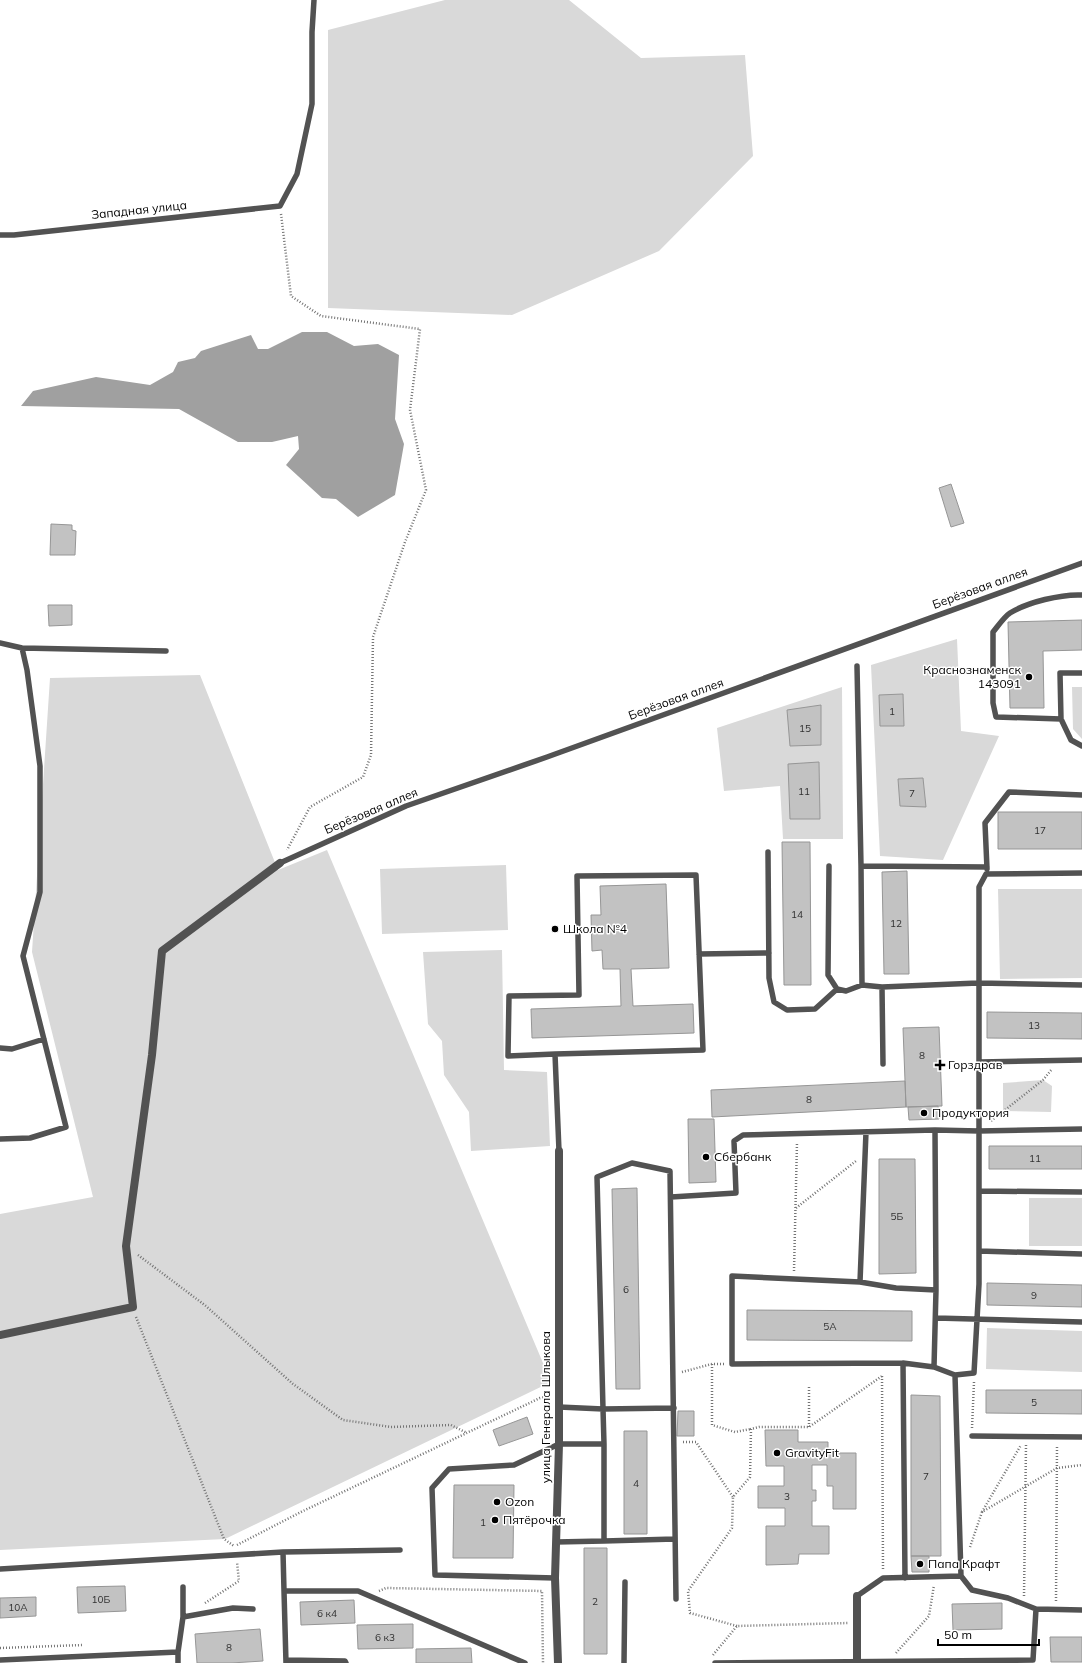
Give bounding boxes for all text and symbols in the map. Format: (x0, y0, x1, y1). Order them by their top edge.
street label: Западная улица (90, 197, 188, 222)
street label: Берёзовая аллея (930, 563, 1029, 612)
place label: Краснознаменск 143091 (923, 662, 1022, 691)
marker: Краснознаменск 143091 (1024, 672, 1034, 682)
street label: Берёзовая аллея (626, 674, 725, 723)
house number: 1 (889, 705, 895, 718)
house number: 15 (799, 722, 811, 735)
street label: Берёзовая аллея (322, 784, 420, 837)
house number: 11 (798, 785, 810, 798)
house number: 7 (909, 787, 915, 800)
house number: 17 (1034, 824, 1046, 837)
house number: 14 (791, 908, 803, 921)
house number: 12 (890, 917, 902, 930)
place label: Школа №4 (563, 921, 627, 936)
marker: Школа №4 (550, 924, 560, 934)
house number: 13 (1028, 1019, 1040, 1032)
house number: 8 (919, 1049, 925, 1062)
place label: Горздрав (948, 1057, 1003, 1072)
marker: Горздрав (935, 1060, 945, 1070)
house number: 8 (806, 1093, 812, 1106)
place label: Продуктория (932, 1105, 1009, 1120)
marker: Продуктория (919, 1108, 929, 1118)
place label: Сбербанк (714, 1149, 772, 1164)
marker: Сбербанк (701, 1152, 711, 1162)
house number: 11 (1029, 1152, 1041, 1165)
house number: 5Б (891, 1210, 904, 1223)
house number: 6 (623, 1283, 629, 1296)
house number: 9 (1031, 1289, 1037, 1302)
house number: 5А (823, 1320, 837, 1333)
street label: улица Генерала Шлыкова (538, 1331, 553, 1483)
house number: 5 (1031, 1396, 1037, 1409)
place label: GravityFit (785, 1445, 839, 1460)
marker: GravityFit (772, 1448, 782, 1458)
house number: 7 (923, 1470, 929, 1483)
house number: 4 (633, 1477, 639, 1490)
house number: 3 (784, 1490, 790, 1503)
place label: Ozon (505, 1494, 534, 1509)
marker: Ozon (492, 1497, 502, 1507)
place label: Пятёрочка (503, 1512, 566, 1527)
marker: Пятёрочка (490, 1515, 500, 1525)
house number: 1 (480, 1516, 486, 1529)
place label: Папа Крафт (928, 1556, 1000, 1571)
marker: Папа Крафт (915, 1559, 925, 1569)
house number: 10Б (92, 1593, 111, 1606)
house number: 2 (592, 1595, 598, 1608)
house number: 10А (8, 1601, 28, 1614)
house number: 6 к4 (317, 1607, 337, 1620)
scale bar (938, 1621, 1039, 1647)
text: 50 m (944, 1627, 972, 1642)
house number: 6 к3 (375, 1631, 395, 1644)
house number: 8 (226, 1641, 232, 1654)

